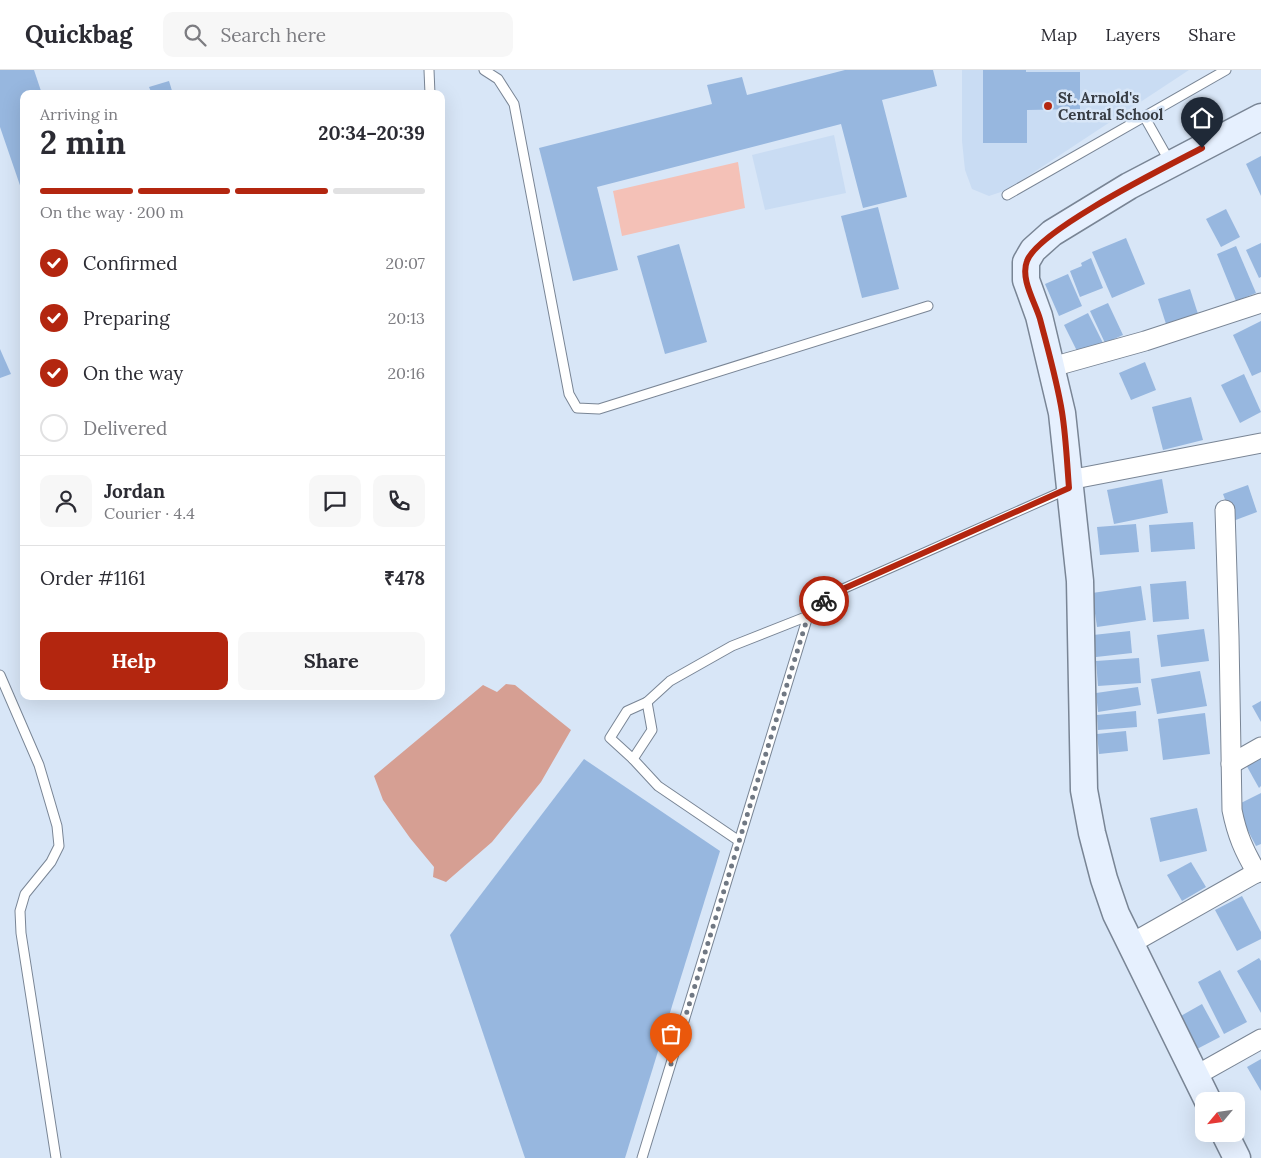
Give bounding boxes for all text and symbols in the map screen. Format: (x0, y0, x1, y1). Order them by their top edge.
search box (163, 12, 513, 57)
text: Quickbag (25, 19, 133, 50)
icon: search (181, 21, 209, 49)
text: Search here (221, 23, 326, 47)
text: Map (1041, 23, 1077, 46)
text: Layers (1105, 23, 1160, 46)
text: Share (1188, 23, 1236, 46)
place label: St. Arnold's Central School (1058, 88, 1164, 124)
pin (1181, 97, 1223, 148)
marker: St. Arnold's Central School (1042, 100, 1054, 112)
text: Arriving in (40, 104, 118, 124)
icon: home (1188, 104, 1216, 132)
text: 20:34–20:39 (318, 121, 425, 145)
text: 2 min (40, 122, 126, 163)
text: On the way · 200 m (40, 202, 184, 222)
icon: check (40, 249, 68, 277)
text: Confirmed (83, 251, 178, 275)
text: 20:07 (386, 253, 425, 273)
icon: check (40, 304, 68, 332)
text: Preparing (83, 306, 170, 330)
text: 20:13 (388, 308, 425, 328)
icon: check (40, 359, 68, 387)
text: On the way (83, 361, 183, 385)
text: 20:16 (387, 363, 425, 383)
text: Delivered (83, 416, 167, 440)
button: person (40, 475, 92, 527)
button: chat (309, 475, 361, 527)
button: phone (373, 475, 425, 527)
text: Jordan (104, 479, 165, 503)
text: Courier · 4.4 (104, 503, 195, 523)
text: Order #1161 (40, 566, 146, 590)
text: ₹478 (384, 566, 425, 590)
courier (799, 576, 849, 626)
icon: bike (810, 587, 838, 615)
button: Help (40, 632, 228, 690)
button: Share (238, 632, 425, 690)
pin (650, 1013, 692, 1064)
icon: bag (657, 1020, 685, 1048)
north arrow (1195, 1092, 1245, 1142)
map controls (1195, 1092, 1245, 1142)

